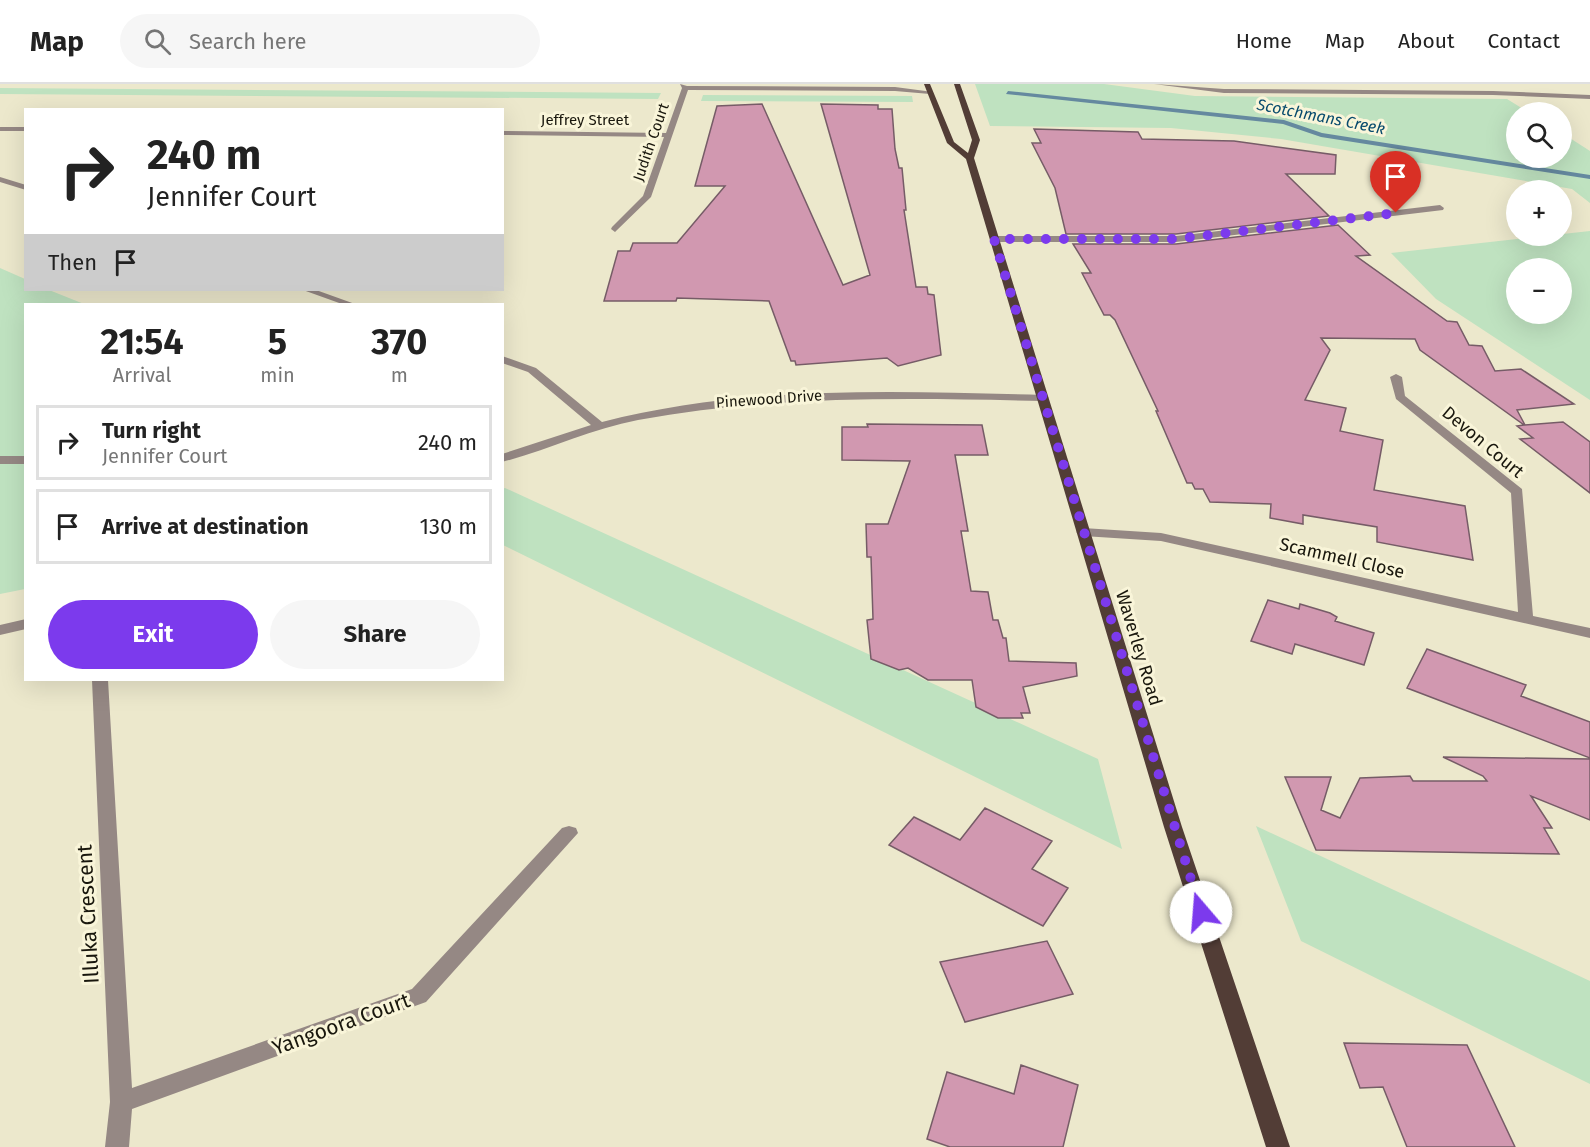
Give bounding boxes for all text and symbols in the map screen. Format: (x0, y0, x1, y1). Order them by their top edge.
search box (120, 14, 540, 68)
text: Map (30, 25, 84, 58)
icon: search (141, 25, 174, 58)
text: Search here (189, 28, 307, 55)
text: Home (1236, 28, 1292, 54)
text: Map (1325, 28, 1365, 54)
text: About (1398, 28, 1455, 54)
text: Contact (1488, 28, 1560, 54)
water label: Scotchmans Creek (1254, 95, 1387, 138)
street label: Judith Court (629, 100, 673, 183)
map controls (1506, 102, 1572, 324)
button: search (1506, 102, 1572, 168)
street label: Jeffrey Street (541, 111, 630, 129)
text: 240 m (147, 130, 261, 180)
icon: right (48, 132, 126, 210)
pin (1370, 151, 1421, 213)
icon: arrive (1379, 160, 1412, 193)
button: + (1506, 180, 1572, 246)
text: Jennifer Court (147, 181, 317, 213)
icon: arrive (109, 246, 142, 279)
text: Then (48, 249, 97, 276)
button: − (1506, 258, 1572, 324)
text: 21:54 (101, 320, 184, 364)
text: 5 (268, 320, 287, 364)
text: 370 (371, 320, 427, 364)
text: Arrival (113, 363, 171, 387)
text: min (260, 363, 295, 387)
text: m (391, 363, 408, 387)
street label: Pinewood Drive (715, 386, 823, 412)
street label: Devon Court (1438, 401, 1529, 483)
text: Turn right (102, 417, 201, 444)
icon: right (51, 426, 84, 459)
text: 240 m (418, 429, 477, 456)
text: Jennifer Court (102, 444, 228, 468)
icon: arrive (51, 510, 84, 543)
text: Arrive at destination (102, 513, 309, 540)
text: 130 m (420, 513, 477, 540)
street label: Scammell Close (1277, 533, 1407, 583)
street label: Waverley Road (1111, 588, 1167, 708)
button: Exit (48, 600, 258, 669)
button: Share (270, 600, 480, 669)
street label: Illuka Crescent (71, 843, 105, 984)
position arrow (1169, 880, 1233, 944)
street label: Yangoora Court (269, 987, 414, 1061)

